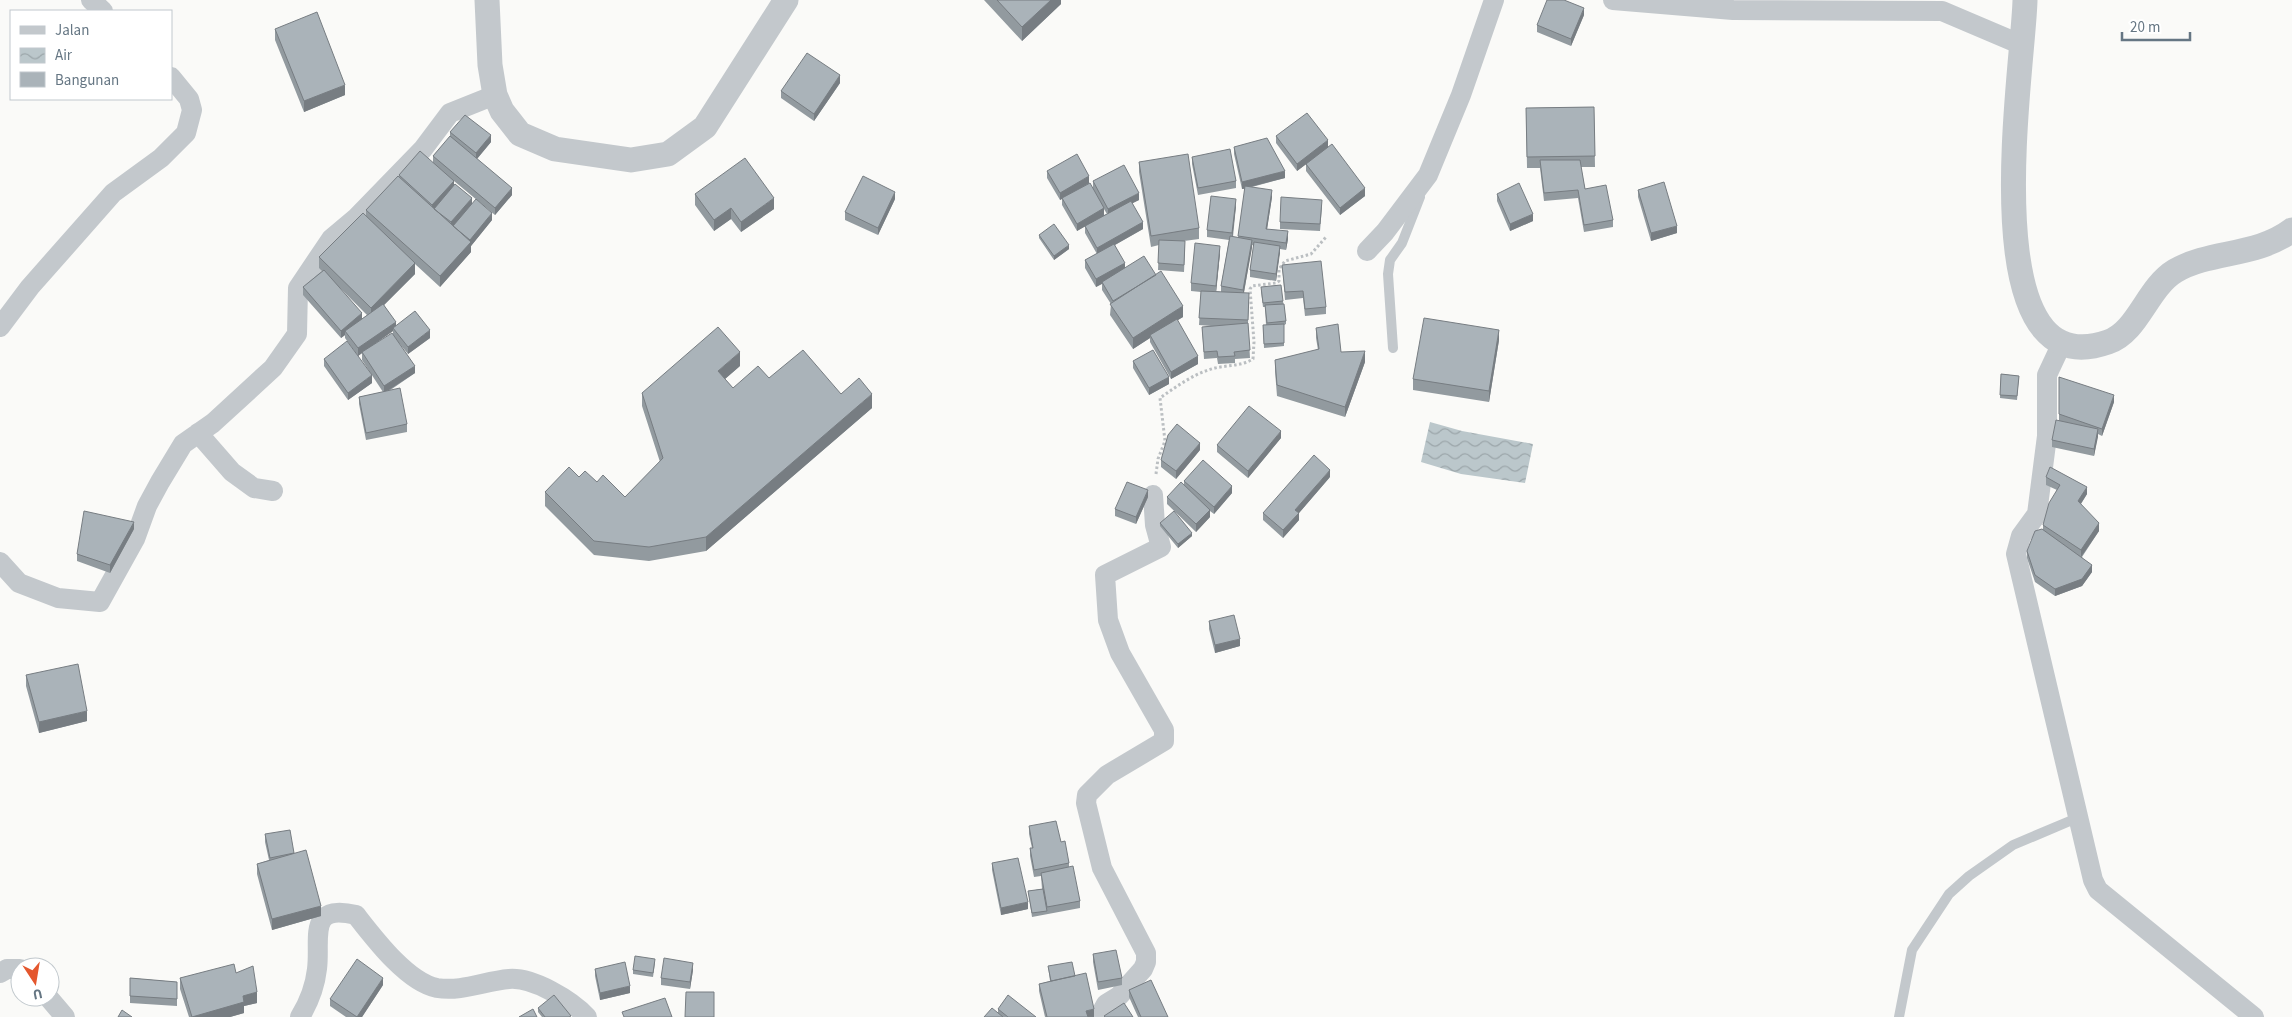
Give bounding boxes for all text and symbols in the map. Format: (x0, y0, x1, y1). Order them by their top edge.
legend (10, 10, 172, 100)
scale bar (2122, 10, 2190, 42)
text: 20 m (2130, 17, 2160, 38)
text: Jalan (55, 20, 89, 41)
text: Air (55, 45, 73, 66)
text: Bangunan (55, 70, 119, 91)
north arrow (10, 957, 60, 1007)
text: U (31, 983, 44, 1004)

